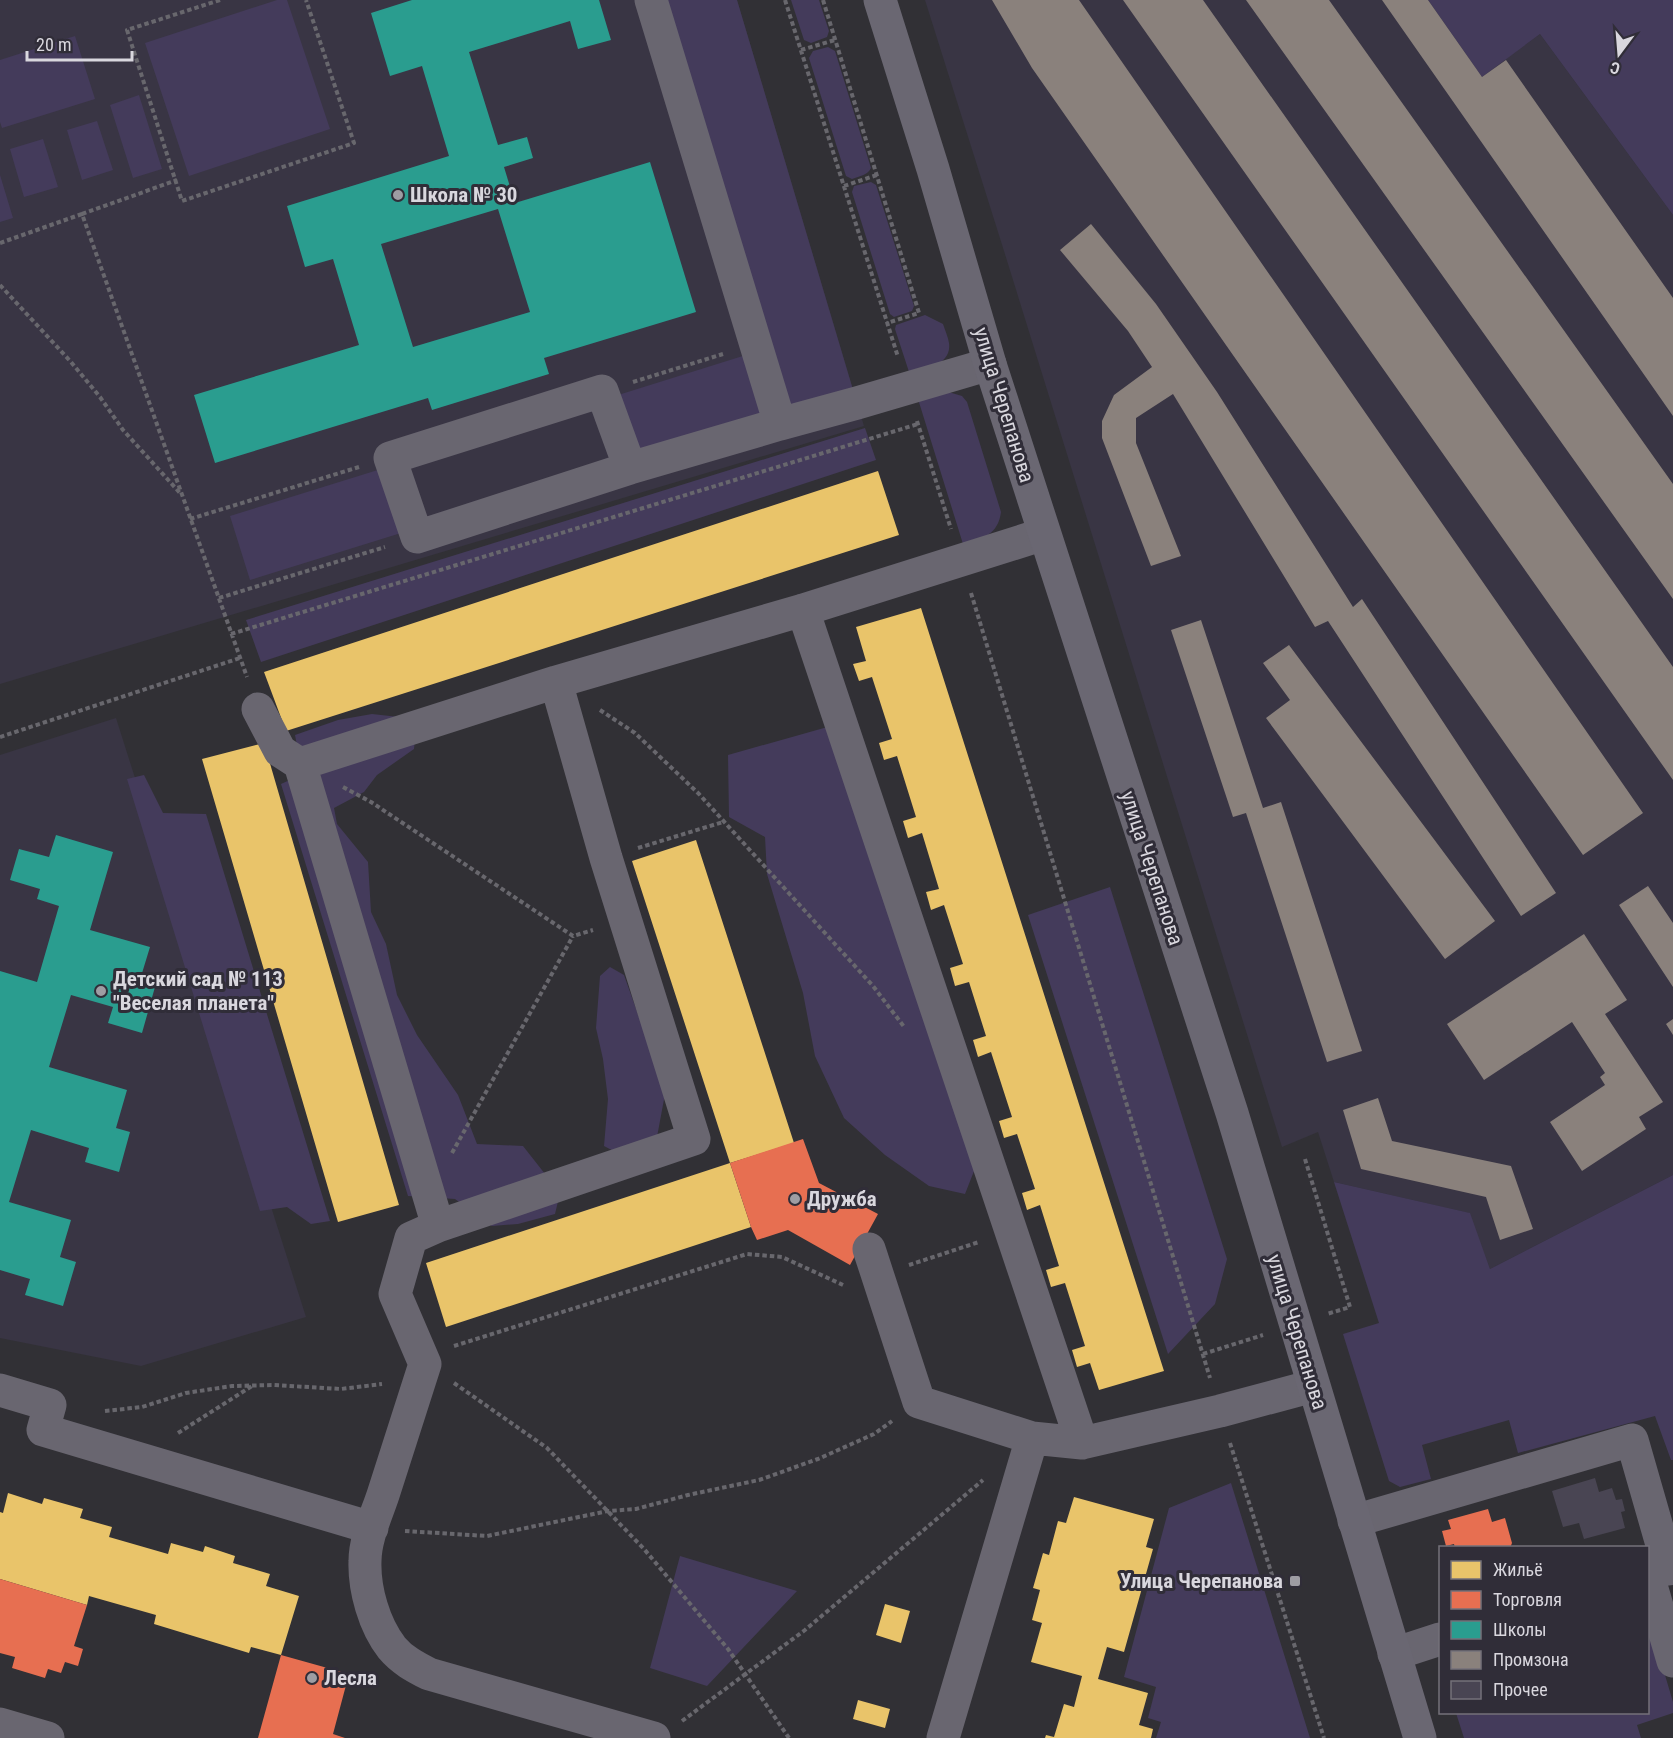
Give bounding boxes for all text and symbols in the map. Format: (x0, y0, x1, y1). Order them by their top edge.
scale bar (27, 24, 132, 62)
north arrow (1589, 24, 1649, 84)
text: 20 m (36, 34, 71, 55)
text: С (1608, 58, 1622, 78)
place label: Школа № 30 (410, 183, 517, 207)
marker: Школа № 30 (391, 188, 405, 202)
street label: улица Черепанова (969, 325, 1039, 485)
street label: улица Черепанова (1116, 788, 1188, 948)
place label: Детский сад № 113 "Веселая планета" (113, 967, 283, 1015)
marker: Детский сад № 113 "Веселая планета" (94, 984, 108, 998)
place label: Дружба (807, 1187, 877, 1211)
marker: Дружба (788, 1192, 802, 1206)
street label: улица Черепанова (1262, 1252, 1332, 1412)
legend (1439, 1546, 1649, 1714)
text: Жильё (1493, 1559, 1543, 1580)
place label: Улица Черепанова (1120, 1569, 1283, 1593)
marker: Улица Черепанова (1288, 1574, 1302, 1588)
text: Торговля (1493, 1589, 1562, 1610)
text: Школы (1493, 1619, 1546, 1640)
text: Промзона (1493, 1649, 1569, 1670)
place label: Лесла (324, 1666, 377, 1690)
marker: Лесла (305, 1671, 319, 1685)
text: Прочее (1493, 1679, 1548, 1700)

